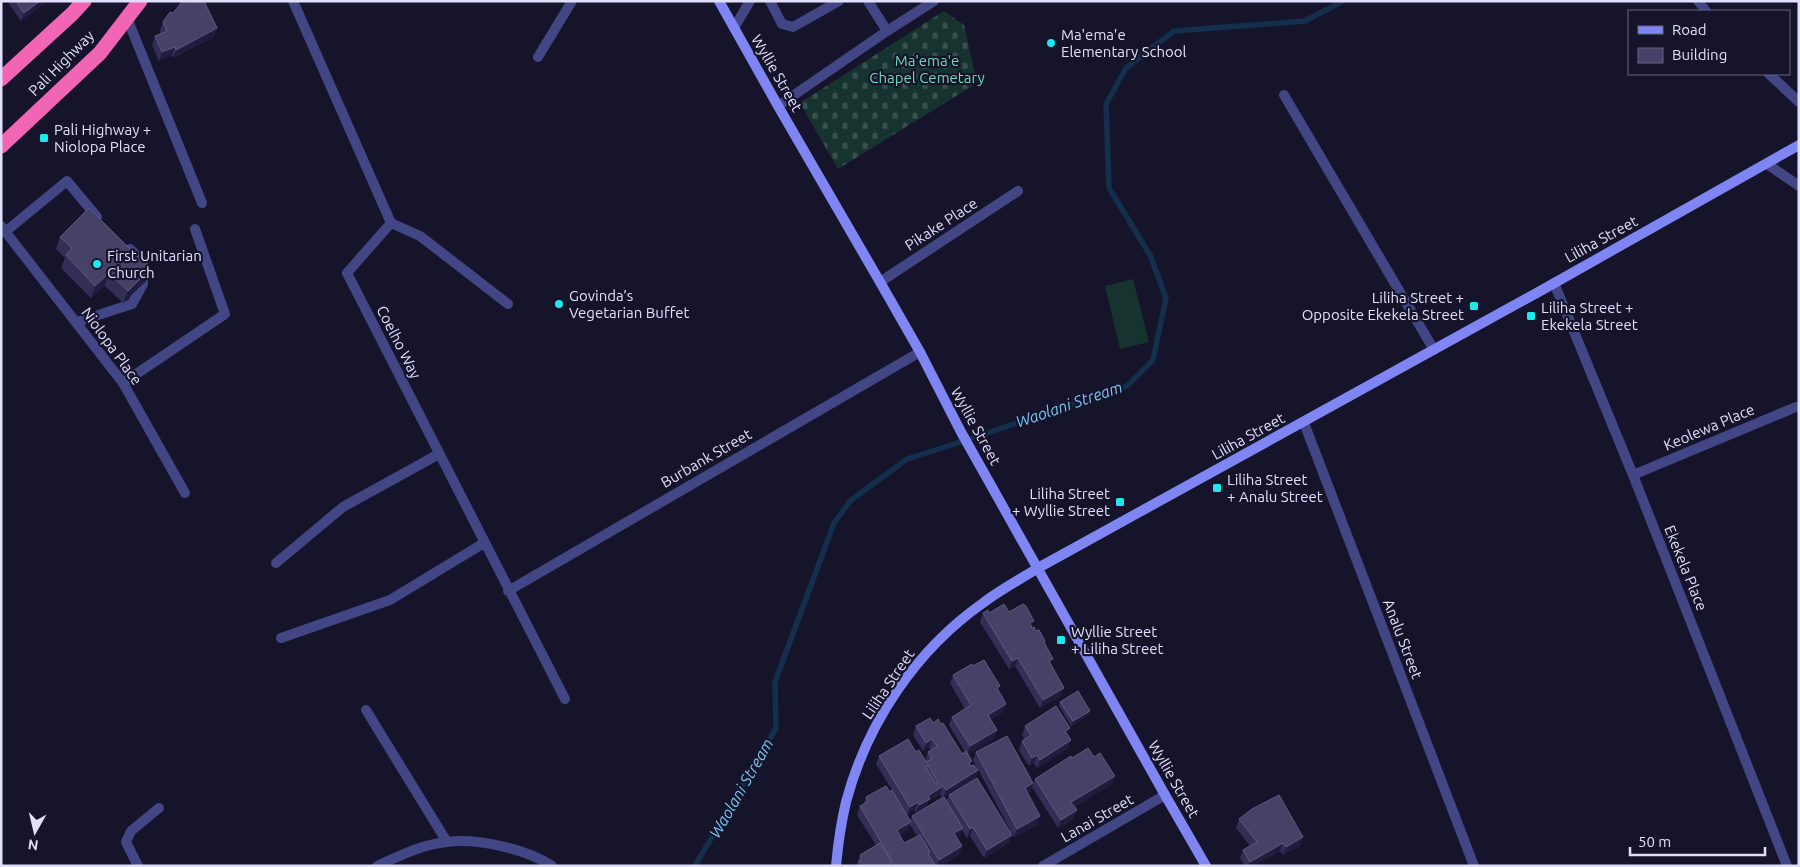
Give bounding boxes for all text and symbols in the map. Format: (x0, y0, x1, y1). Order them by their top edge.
legend (1628, 10, 1790, 75)
text: Road (1672, 21, 1707, 38)
place label: Ma'ema'e Elementary School (1061, 26, 1187, 60)
street label: Pali Highway (25, 27, 97, 99)
street label: Wyllie Street (748, 31, 806, 115)
marker: Ma'ema'e Elementary School (1045, 37, 1057, 49)
text: Building (1672, 46, 1727, 63)
park label: Ma'ema'e Chapel Cemetary (869, 52, 985, 86)
place label: Pali Highway + Niolopa Place (54, 121, 151, 155)
marker: Pali Highway + Niolopa Place (38, 132, 50, 144)
street label: Pikake Place (902, 194, 980, 254)
street label: Liliha Street (1562, 212, 1640, 266)
place label: First Unitarian Church (107, 247, 202, 281)
marker: First Unitarian Church (91, 258, 103, 270)
place label: Govinda’s Vegetarian Buffet (569, 287, 690, 321)
place label: Liliha Street + Opposite Ekekela Street (1302, 289, 1464, 323)
marker: Govinda’s Vegetarian Buffet (553, 298, 565, 310)
place label: Liliha Street + Ekekela Street (1541, 299, 1638, 333)
marker: Liliha Street + Opposite Ekekela Street (1468, 300, 1480, 312)
street label: Coelho Way (373, 303, 425, 381)
street label: Niolopa Place (78, 304, 146, 388)
marker: Liliha Street + Ekekela Street (1525, 310, 1537, 322)
water label: Waolani Stream (1013, 377, 1125, 431)
street label: Wyllie Street (948, 384, 1004, 468)
street label: Keolewa Place (1661, 400, 1757, 454)
street label: Liliha Street (1209, 409, 1287, 463)
street label: Burbank Street (658, 425, 754, 491)
place label: Liliha Street + Analu Street (1227, 471, 1323, 505)
marker: Liliha Street + Analu Street (1211, 482, 1223, 494)
place label: Liliha Street + Wyllie Street (1012, 485, 1110, 519)
marker: Liliha Street + Wyllie Street (1114, 496, 1126, 508)
street label: Ekekela Place (1661, 523, 1711, 613)
street label: Analu Street (1380, 597, 1426, 681)
place label: Wyllie Street + Liliha Street (1071, 623, 1163, 657)
marker: Wyllie Street + Liliha Street (1055, 634, 1067, 646)
street label: Liliha Street (858, 646, 918, 722)
water label: Waolani Stream (705, 735, 777, 841)
street label: Wyllie Street (1145, 737, 1203, 821)
street label: Lanai Street (1058, 790, 1136, 846)
north arrow (10, 807, 60, 857)
scale bar (1630, 824, 1765, 856)
text: 50 m (1638, 833, 1671, 850)
text: N (27, 836, 39, 854)

